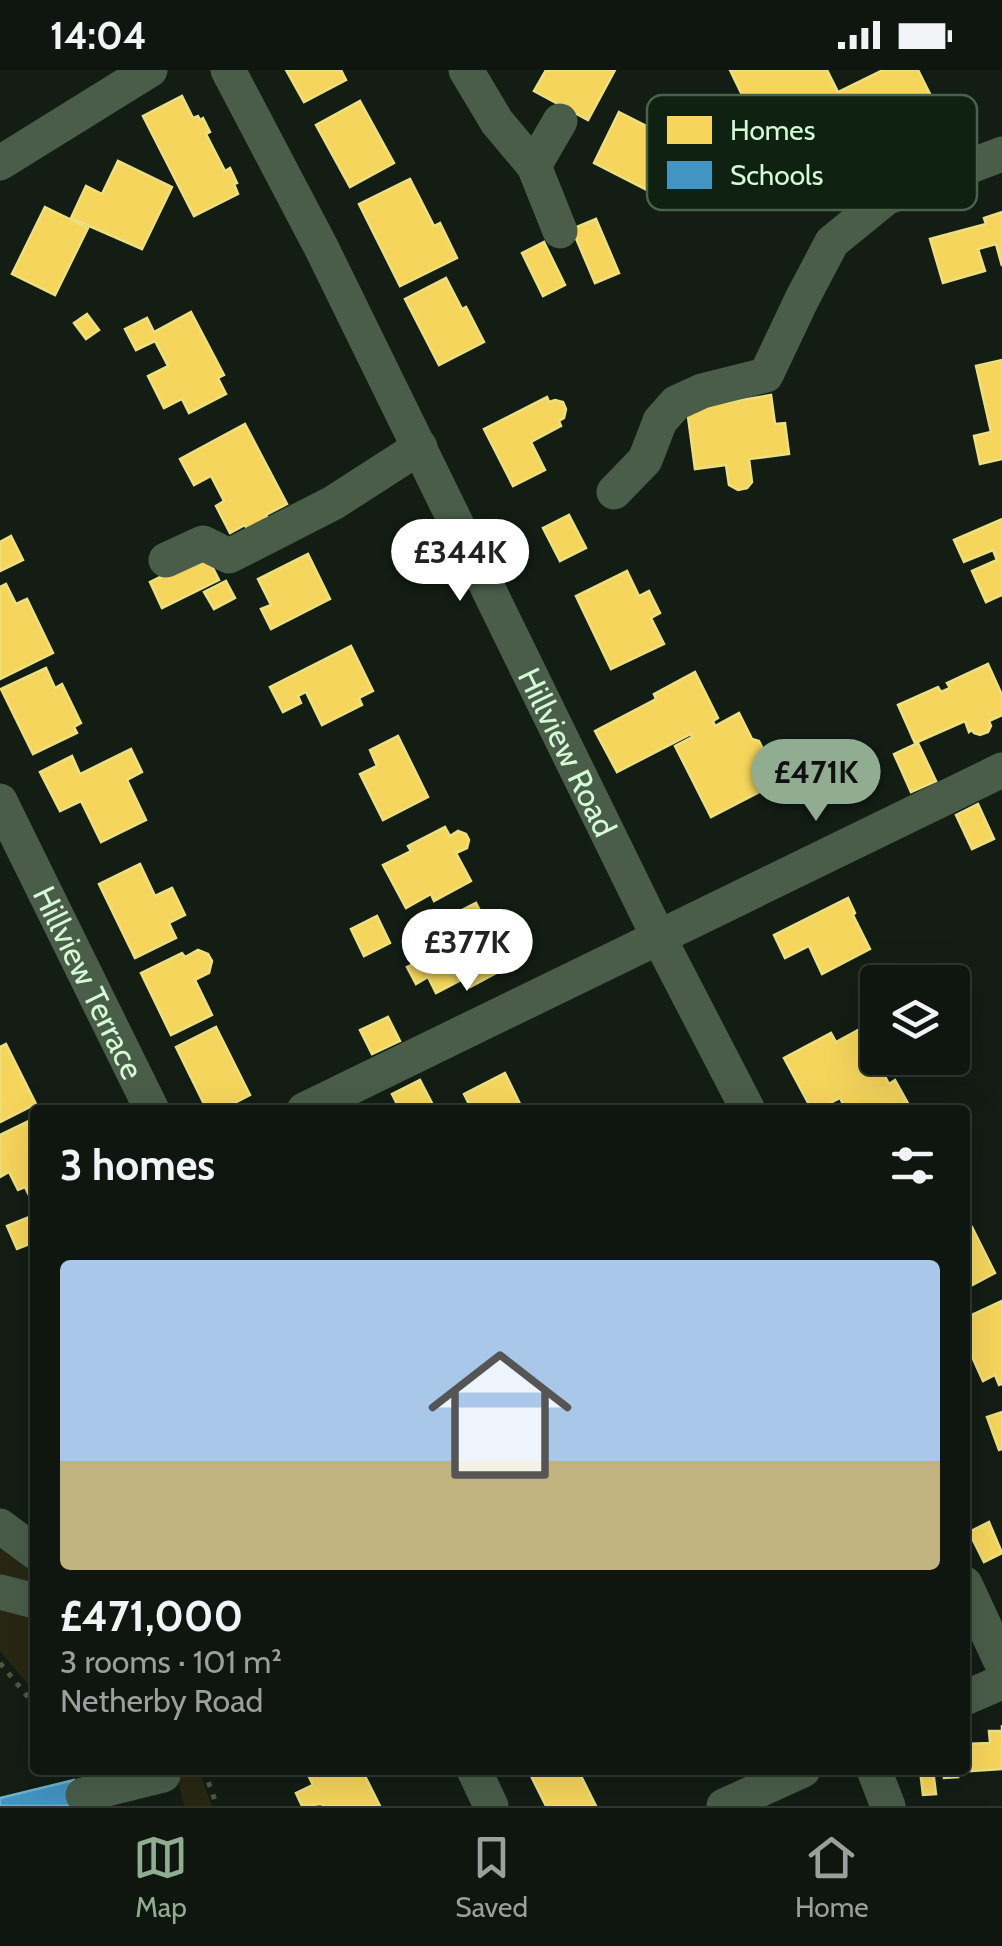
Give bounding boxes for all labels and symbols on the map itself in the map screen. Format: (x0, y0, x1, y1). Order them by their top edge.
legend (647, 95, 977, 210)
text: Homes (730, 113, 815, 147)
text: Schools (730, 158, 823, 192)
pin: £344K (390, 519, 530, 604)
street label: Hillview Road (510, 661, 626, 843)
pin: £471K (746, 739, 886, 824)
street label: Hillview Terrace (25, 879, 153, 1085)
pin: £377K (397, 909, 537, 994)

